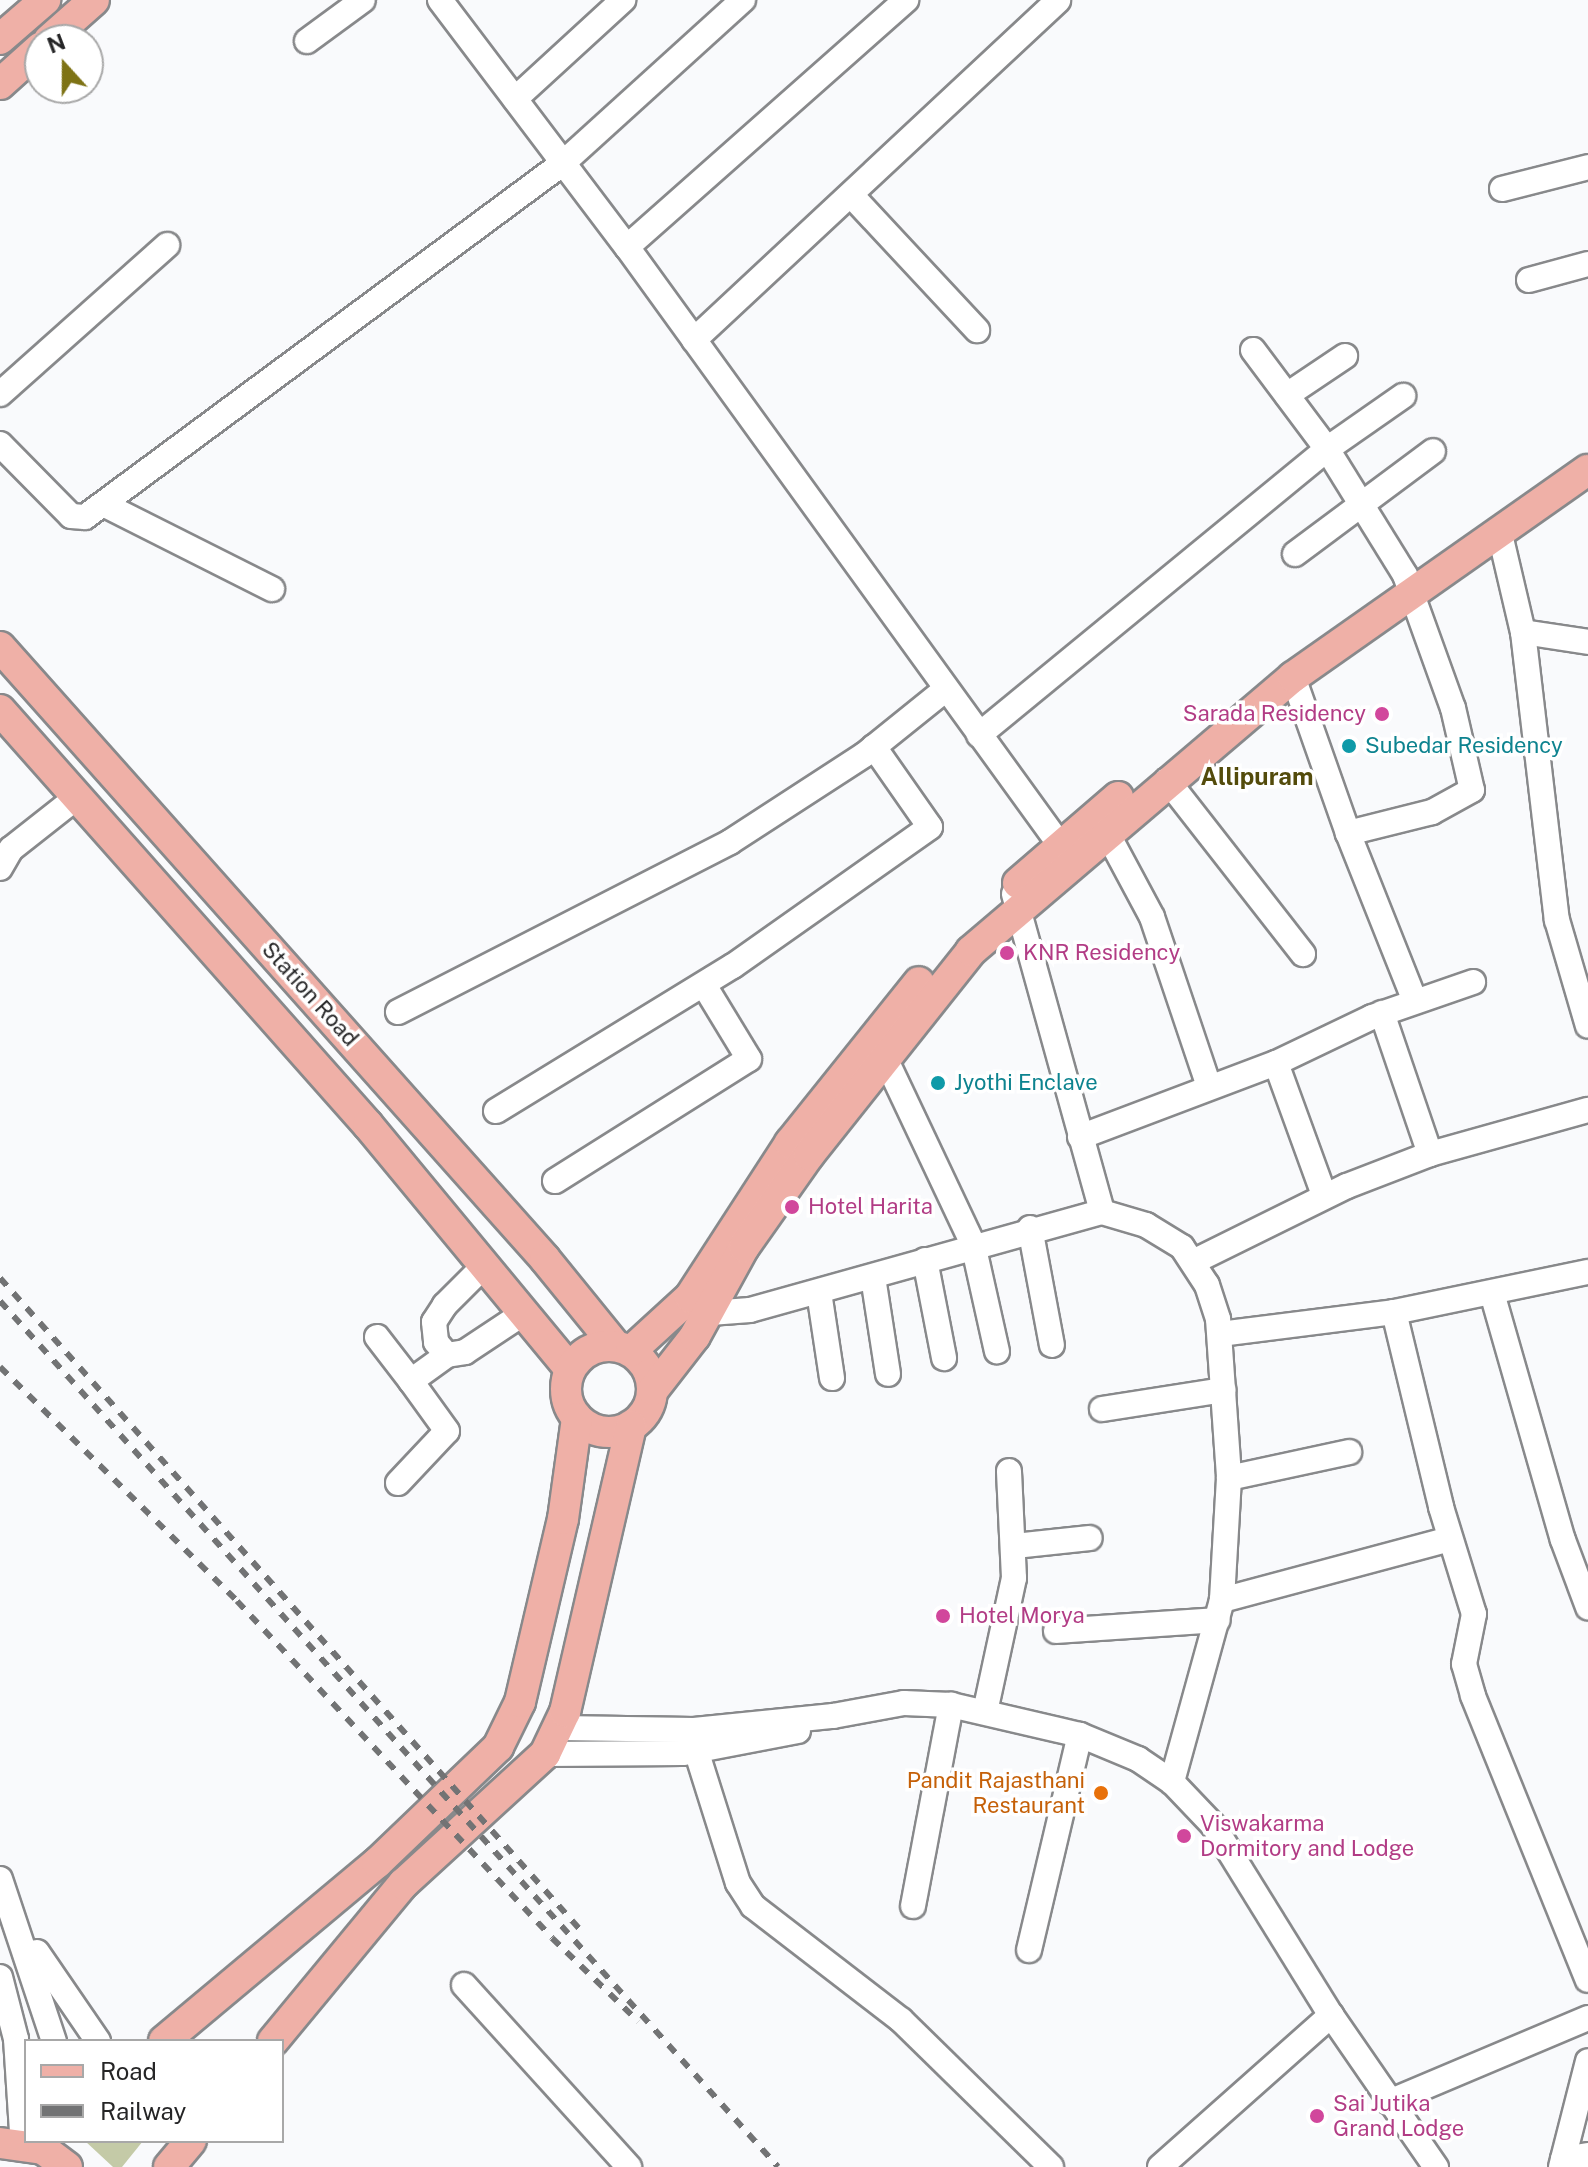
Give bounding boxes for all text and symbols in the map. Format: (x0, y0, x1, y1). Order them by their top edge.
north arrow (24, 24, 104, 104)
text: N (43, 28, 69, 59)
place label: Sarada Residency (1183, 701, 1366, 727)
marker: Sarada Residency (1373, 705, 1391, 723)
place label: Subedar Residency (1365, 733, 1563, 759)
marker: Subedar Residency (1340, 737, 1358, 755)
district label: Allipuram (1201, 763, 1313, 791)
street label: Station Road (256, 936, 364, 1052)
place label: KNR Residency (1023, 940, 1180, 966)
marker: KNR Residency (998, 944, 1016, 962)
place label: Jyothi Enclave (954, 1070, 1098, 1096)
marker: Jyothi Enclave (929, 1074, 947, 1092)
place label: Hotel Harita (808, 1194, 933, 1220)
marker: Hotel Harita (783, 1198, 801, 1216)
place label: Hotel Morya (959, 1603, 1085, 1629)
marker: Hotel Morya (934, 1607, 952, 1625)
place label: Pandit Rajasthani Restaurant (907, 1767, 1085, 1818)
marker: Pandit Rajasthani Restaurant (1092, 1784, 1110, 1802)
place label: Viswakarma Dormitory and Lodge (1200, 1810, 1414, 1862)
marker: Viswakarma Dormitory and Lodge (1175, 1827, 1193, 1845)
legend (24, 2039, 284, 2143)
text: Road (100, 2057, 157, 2085)
place label: Sai Jutika Grand Lodge (1333, 2090, 1464, 2142)
text: Railway (100, 2097, 186, 2125)
marker: Sai Jutika Grand Lodge (1308, 2107, 1326, 2125)

